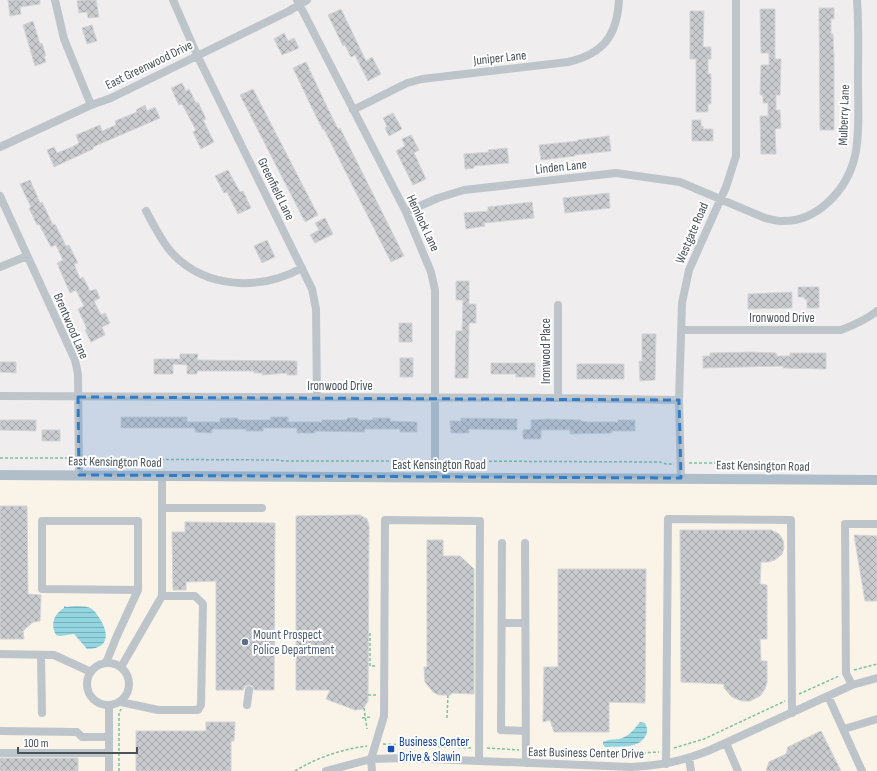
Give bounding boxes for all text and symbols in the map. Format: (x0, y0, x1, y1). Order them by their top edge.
street label: East Greenwood Drive (103, 37, 195, 93)
street label: Juniper Lane (472, 47, 527, 69)
street label: Mulberry Lane (835, 84, 853, 146)
street label: Greenfield Lane (254, 155, 298, 223)
street label: Linden Lane (534, 156, 588, 178)
street label: Hemlock Lane (403, 192, 443, 254)
street label: Westgate Road (672, 200, 712, 266)
street label: Brentwood Lane (50, 291, 92, 361)
street label: Ironwood Drive (749, 310, 815, 326)
street label: Ironwood Place (538, 318, 554, 384)
street label: Ironwood Drive (307, 378, 373, 394)
street label: East Kensington Road (68, 453, 162, 471)
street label: East Kensington Road (392, 457, 486, 473)
street label: East Kensington Road (716, 457, 810, 475)
place label: Mount Prospect Police Department (253, 627, 335, 658)
marker: Mount Prospect Police Department (240, 637, 250, 647)
scale bar (18, 729, 137, 755)
place label: Business Center Drive & Slawin (399, 734, 470, 765)
text: 100 m (24, 736, 49, 751)
marker: Business Center Drive & Slawin (386, 744, 396, 754)
street label: East Business Center Drive (528, 744, 644, 762)

